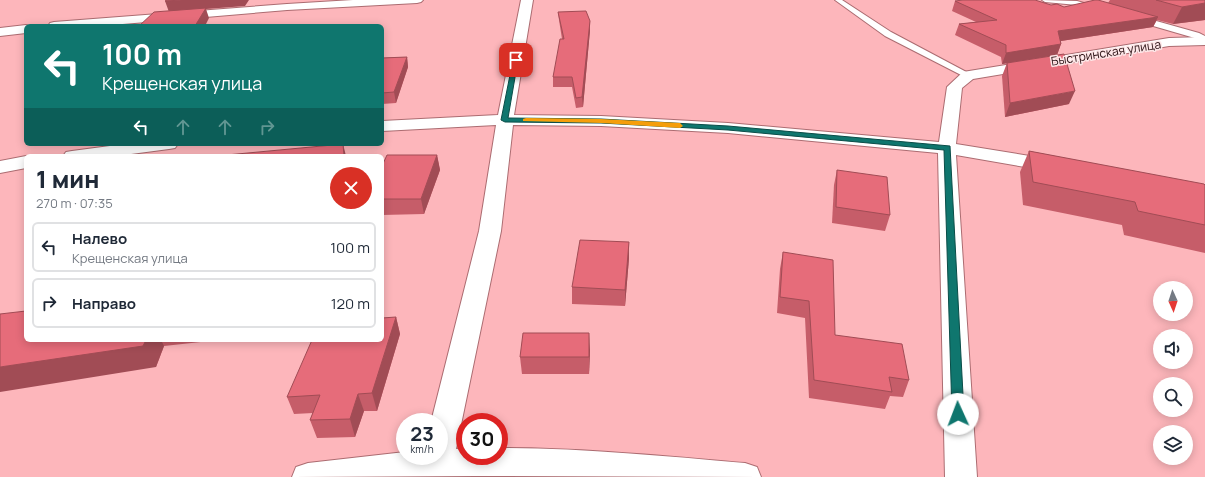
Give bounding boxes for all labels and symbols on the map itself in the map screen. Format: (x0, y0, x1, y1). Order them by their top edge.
street label: Быстринская улица (1050, 35, 1162, 70)
pin (499, 43, 533, 77)
north arrow (1153, 281, 1193, 321)
position arrow (937, 393, 979, 435)
speed limit sign: 30 (456, 413, 508, 465)

